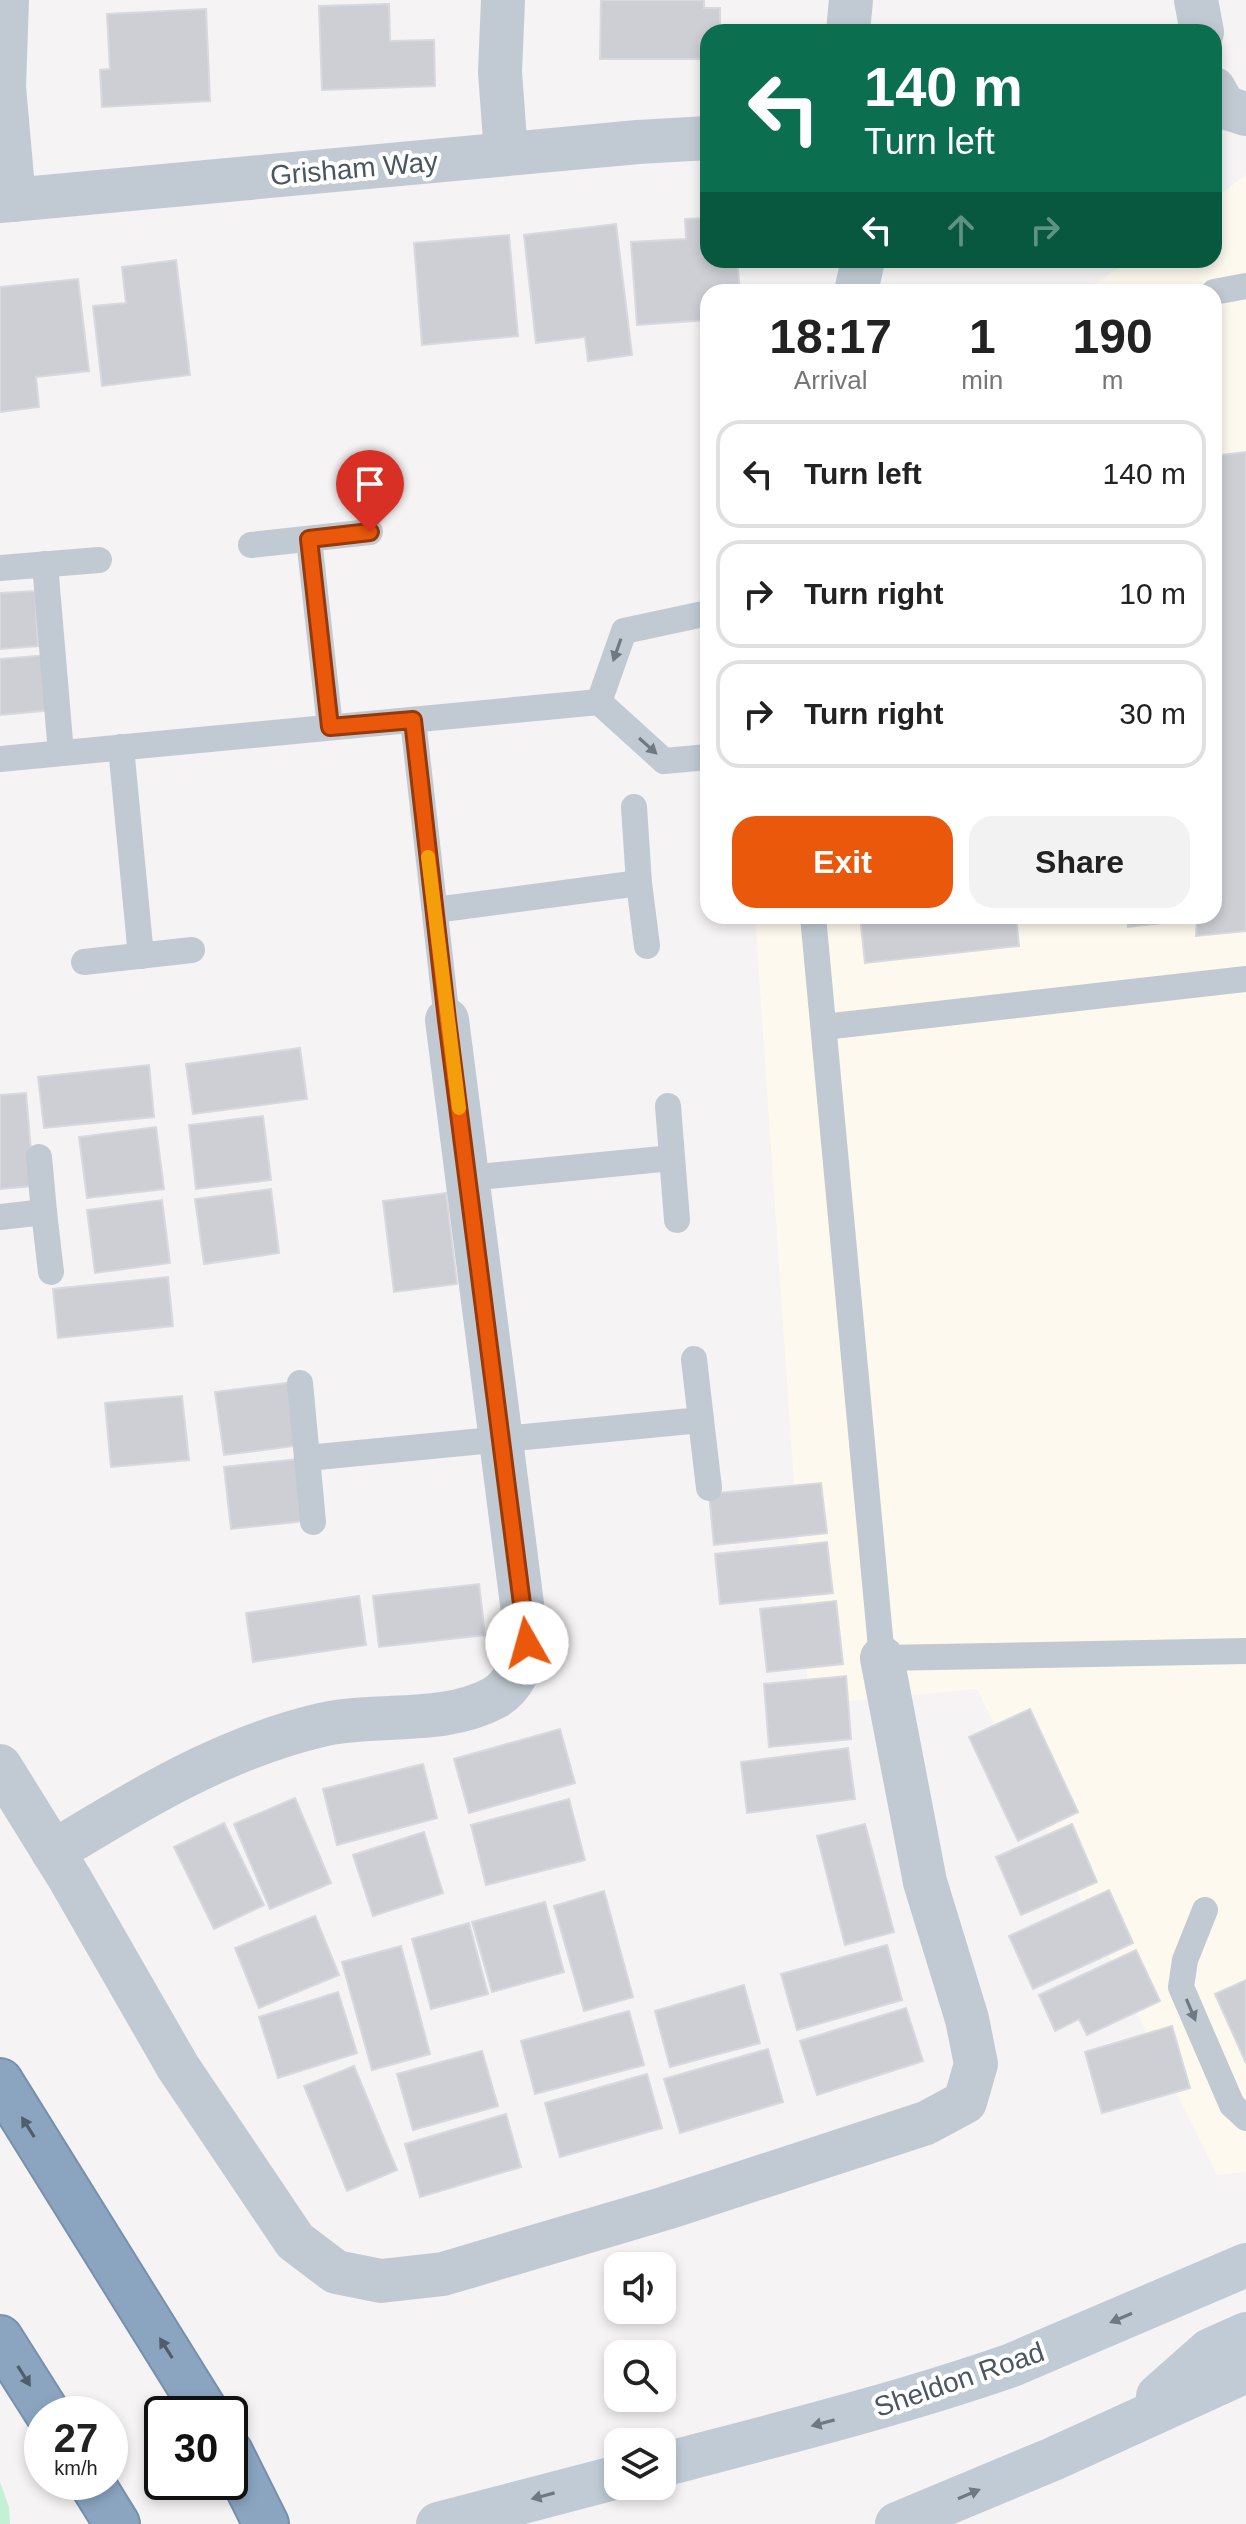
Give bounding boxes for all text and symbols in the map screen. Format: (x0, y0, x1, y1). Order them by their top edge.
text: 140 m (864, 55, 1023, 118)
icon: left (732, 56, 836, 160)
text: Turn left (864, 121, 995, 162)
street label: Grisham Way (269, 146, 439, 191)
icon: left (855, 208, 899, 252)
icon: ahead (939, 208, 983, 252)
icon: right (1023, 208, 1067, 252)
text: 18:17 (769, 310, 892, 363)
text: 1 (969, 310, 996, 363)
text: 190 (1073, 310, 1153, 363)
text: Arrival (794, 365, 868, 395)
text: min (961, 365, 1003, 395)
text: m (1102, 365, 1123, 395)
pin (336, 450, 404, 532)
icon: left (736, 452, 780, 496)
text: Turn left (804, 457, 922, 490)
text: 140 m (1103, 457, 1186, 490)
icon: arrive (348, 462, 392, 506)
icon: right (736, 572, 780, 616)
text: Turn right (804, 577, 943, 610)
text: 10 m (1119, 577, 1186, 610)
one-way arrow (610, 638, 623, 662)
icon: right (736, 692, 780, 736)
text: Turn right (804, 697, 943, 730)
text: 30 m (1119, 697, 1186, 730)
one-way arrow (637, 737, 657, 754)
button: Exit (732, 816, 953, 908)
button: Share (969, 816, 1190, 908)
position arrow (485, 1601, 569, 1685)
one-way arrow (1184, 1998, 1197, 2022)
one-way arrow (22, 2116, 36, 2138)
map controls (604, 2252, 676, 2500)
button: sound (604, 2252, 676, 2324)
one-way arrow (1109, 2311, 1133, 2325)
street label: Sheldon Road (870, 2336, 1048, 2423)
one-way arrow (159, 2337, 173, 2359)
button: search (604, 2340, 676, 2412)
one-way arrow (16, 2365, 30, 2387)
speed limit sign: 30 (144, 2396, 248, 2500)
text: 27 (54, 2416, 98, 2460)
one-way arrow (811, 2417, 836, 2429)
button: layers (604, 2428, 676, 2500)
text: km/h (54, 2457, 98, 2479)
one-way arrow (957, 2487, 981, 2500)
one-way arrow (530, 2491, 555, 2503)

